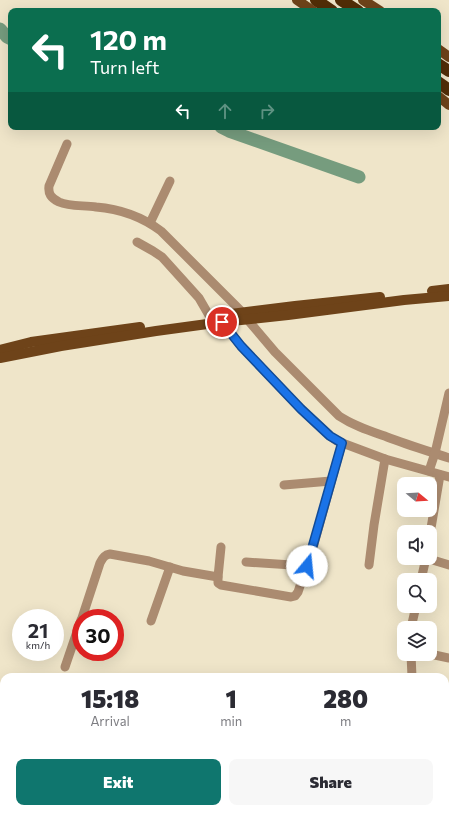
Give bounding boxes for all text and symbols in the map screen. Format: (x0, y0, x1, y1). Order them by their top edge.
text: 120 m (90, 22, 167, 56)
icon: left (24, 24, 76, 76)
text: Turn left (90, 56, 159, 78)
icon: left (172, 100, 194, 122)
icon: ahead (214, 100, 236, 122)
icon: right (256, 100, 278, 122)
pin (205, 305, 239, 339)
icon: arrive (211, 311, 233, 333)
north arrow (397, 477, 437, 517)
map controls (397, 477, 437, 661)
button: sound (397, 525, 437, 565)
position arrow (286, 545, 328, 587)
button: search (397, 573, 437, 613)
speed limit sign: 30 (72, 609, 124, 661)
text: 21 (28, 618, 48, 642)
button: layers (397, 621, 437, 661)
text: km/h (26, 639, 50, 651)
text: 15:18 (81, 684, 139, 713)
text: 1 (226, 684, 237, 713)
text: 280 (323, 684, 368, 713)
text: Arrival (90, 713, 130, 729)
text: min (220, 713, 242, 729)
text: m (340, 713, 351, 729)
button: Exit (16, 759, 221, 805)
button: Share (229, 759, 433, 805)

